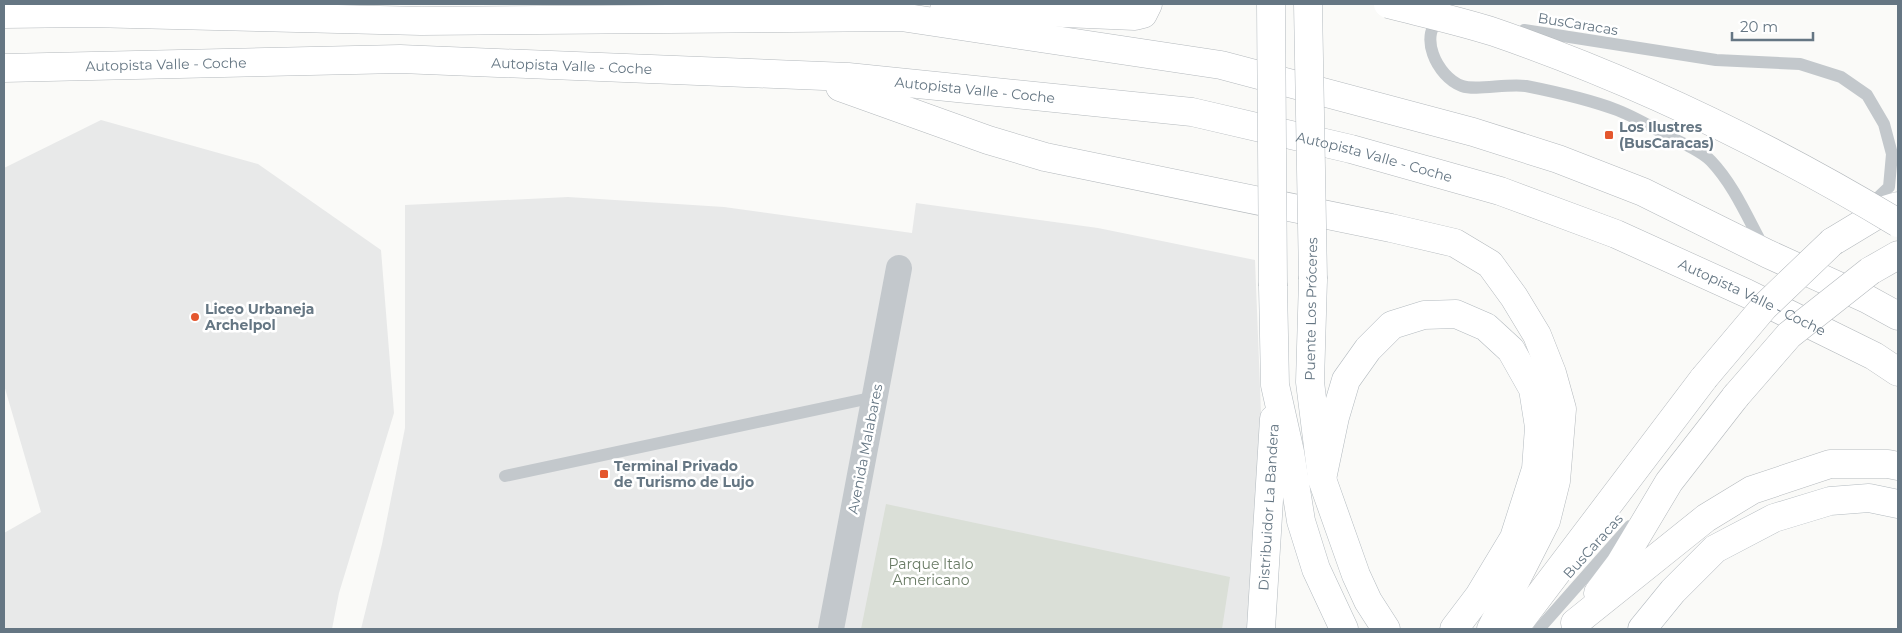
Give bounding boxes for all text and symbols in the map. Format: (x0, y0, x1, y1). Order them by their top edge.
street label: BusCaracas (1537, 9, 1620, 39)
scale bar (1732, 10, 1813, 42)
text: 20 m (1740, 17, 1778, 36)
street label: Autopista Valle - Coche (85, 53, 247, 75)
street label: Autopista Valle - Coche (491, 54, 653, 78)
street label: Autopista Valle - Coche (894, 73, 1056, 107)
place label: Los Ilustres (BusCaracas) (1619, 118, 1714, 152)
street label: Autopista Valle - Coche (1294, 128, 1455, 186)
marker: Los Ilustres (BusCaracas) (1603, 129, 1615, 141)
street label: Puente Los Próceres (1301, 237, 1321, 381)
street label: Autopista Valle - Coche (1676, 254, 1829, 340)
place label: Liceo Urbaneja Archelpol (204, 300, 314, 334)
marker: Liceo Urbaneja Archelpol (189, 311, 201, 323)
street label: Avenida Malabares (844, 382, 886, 516)
street label: Distribuidor La Bandera (1254, 423, 1283, 591)
place label: Terminal Privado de Turismo de Lujo (614, 457, 754, 491)
marker: Terminal Privado de Turismo de Lujo (598, 468, 610, 480)
street label: BusCaracas (1559, 510, 1627, 582)
park label: Parque Italo Americano (889, 555, 974, 589)

